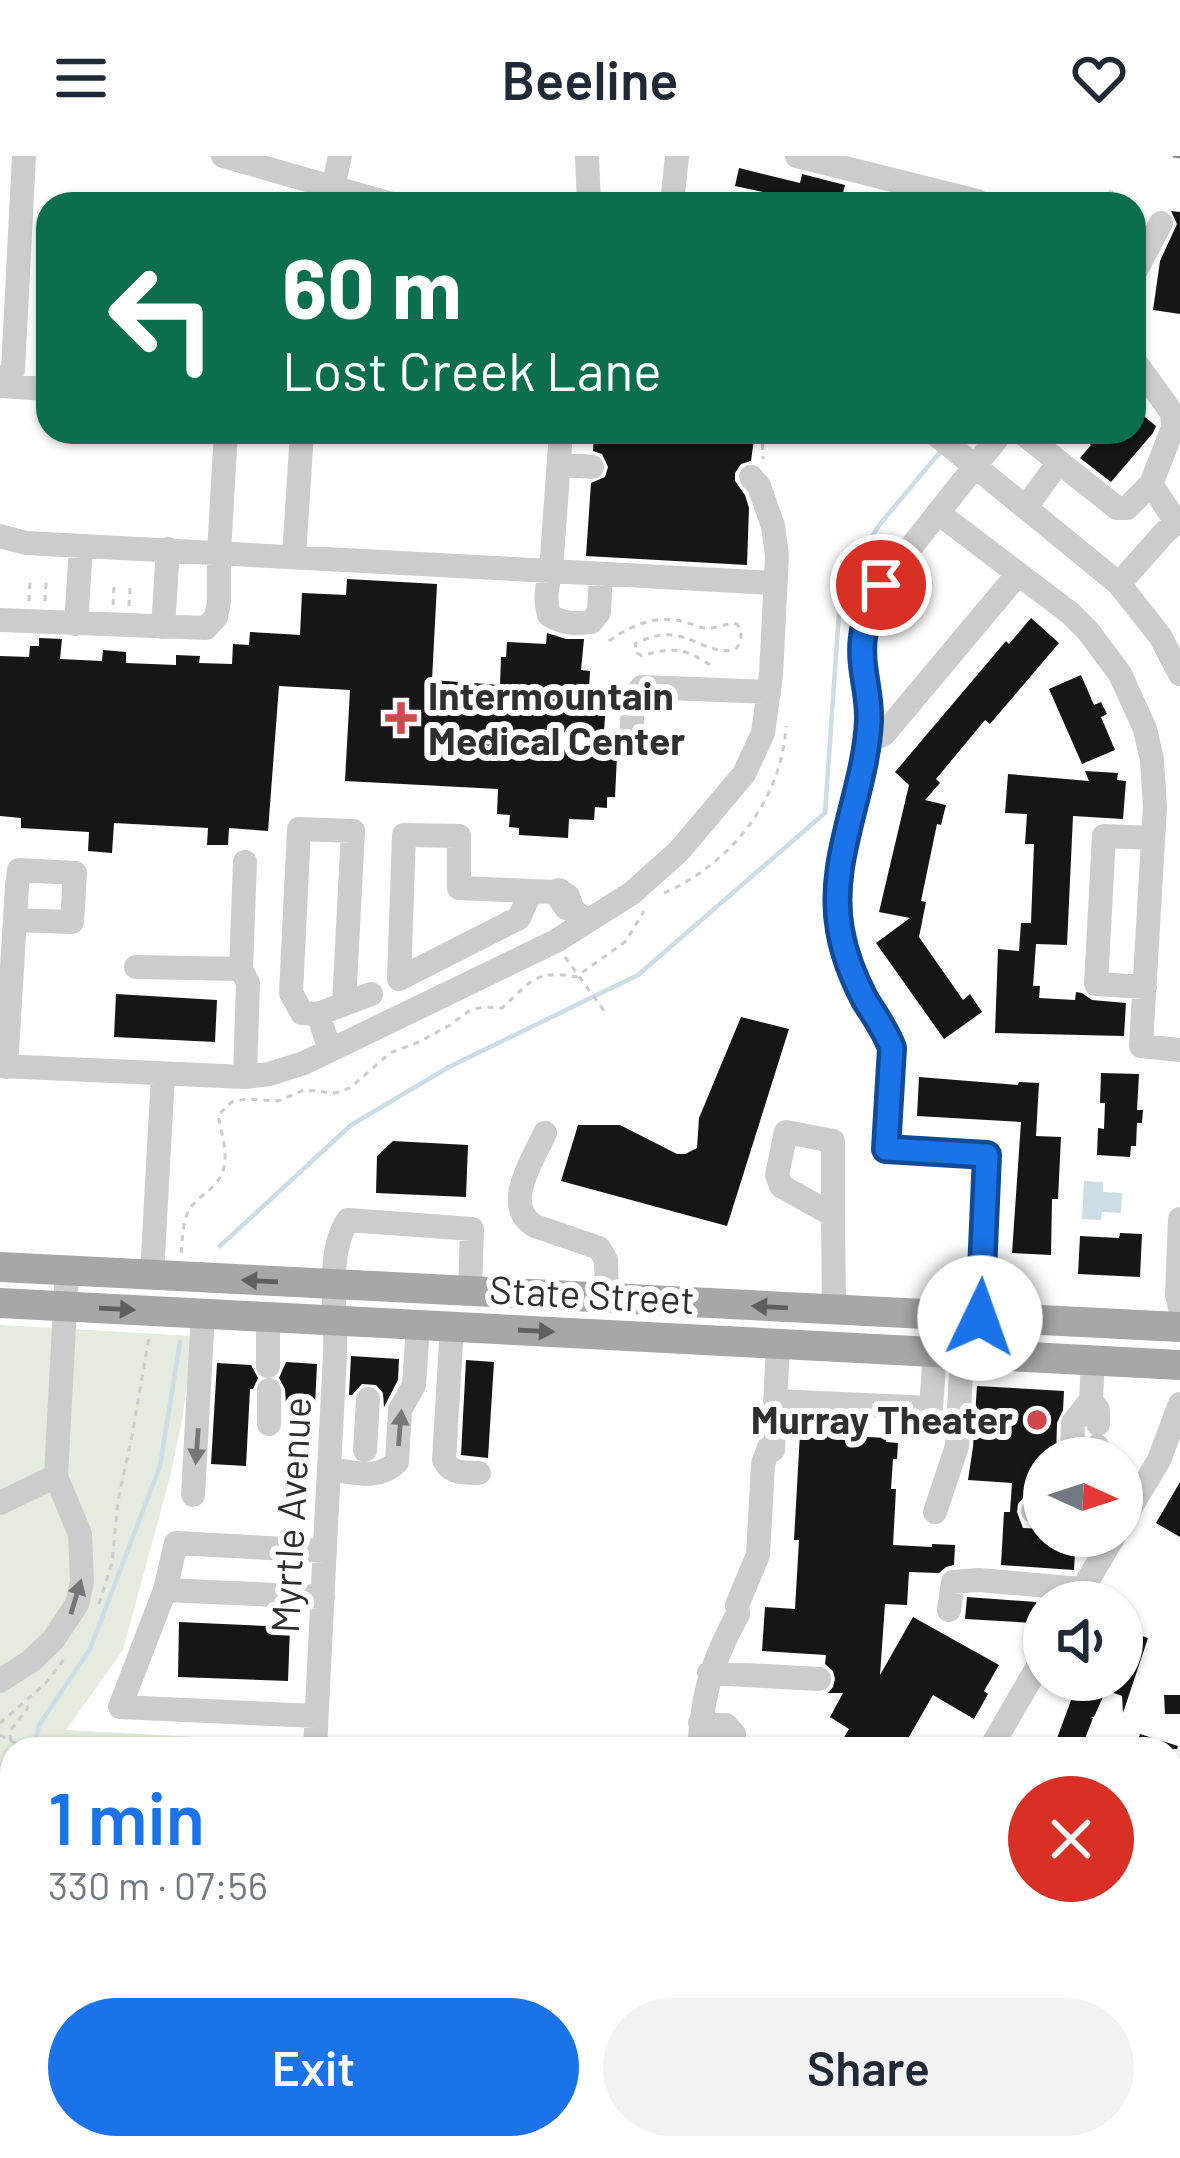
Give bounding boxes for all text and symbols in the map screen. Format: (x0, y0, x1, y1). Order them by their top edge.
icon: menu (48, 45, 114, 111)
icon: heart (1066, 45, 1132, 111)
text: Beeline (501, 46, 679, 111)
text: 60 m (282, 235, 462, 336)
icon: left (84, 240, 240, 396)
text: Lost Creek Lane (282, 337, 662, 402)
pin (830, 534, 932, 636)
icon: arrive (848, 552, 914, 618)
place label: Intermountain Medical Center (428, 671, 685, 763)
marker: Intermountain Medical Center (385, 702, 417, 734)
position arrow (917, 1255, 1043, 1381)
street label: State Street (488, 1265, 696, 1322)
one-way arrow (240, 1271, 278, 1290)
one-way arrow (750, 1297, 788, 1316)
one-way arrow (99, 1300, 137, 1319)
one-way arrow (518, 1322, 556, 1341)
place label: Murray Theater (751, 1395, 1013, 1442)
street label: Myrtle Avenue (260, 1396, 319, 1634)
marker: Murray Theater (1024, 1407, 1050, 1433)
one-way arrow (390, 1409, 409, 1446)
one-way arrow (187, 1428, 206, 1465)
north arrow (1023, 1437, 1143, 1557)
map controls (1023, 1437, 1143, 1701)
one-way arrow (68, 1578, 86, 1615)
button: sound (1023, 1581, 1143, 1701)
text: 1 min (48, 1773, 205, 1859)
button: close (1008, 1776, 1134, 1902)
text: 330 m · 07:56 (48, 1861, 268, 1908)
button: Exit (48, 1998, 579, 2136)
button: Share (603, 1998, 1134, 2136)

